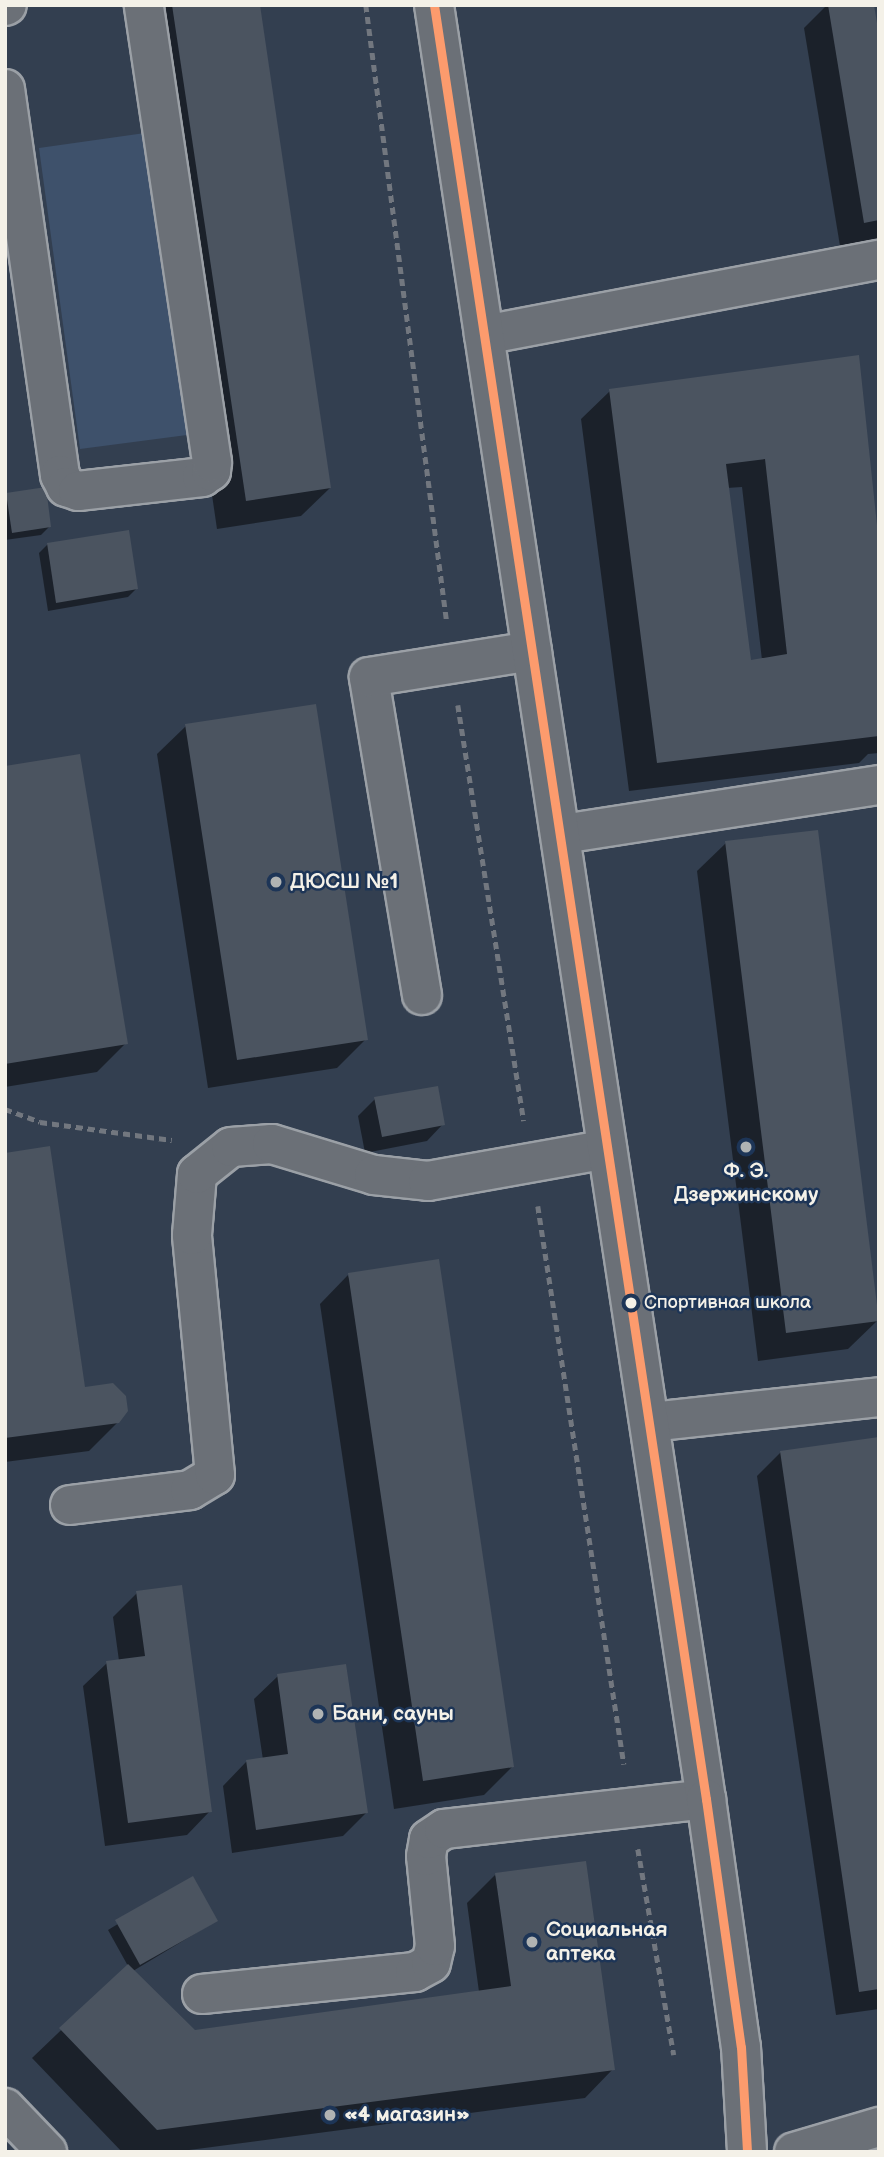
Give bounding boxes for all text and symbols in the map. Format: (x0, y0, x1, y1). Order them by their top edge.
place label: ДЮСШ №1 (290, 869, 398, 895)
marker: ДЮСШ №1 (268, 874, 284, 890)
marker: Ф. Э. Дзержинскому (738, 1139, 754, 1155)
place label: Ф. Э. Дзержинскому (674, 1158, 818, 1208)
place label: Спортивная школа (644, 1292, 811, 1314)
marker: Спортивная школа (624, 1296, 638, 1310)
place label: Бани, сауны (332, 1701, 454, 1727)
marker: Бани, сауны (310, 1706, 326, 1722)
place label: Социальная аптека (546, 1917, 668, 1967)
marker: Социальная аптека (524, 1934, 540, 1950)
place label: «4 магазин» (344, 2102, 470, 2128)
marker: «4 магазин» (322, 2107, 338, 2123)

